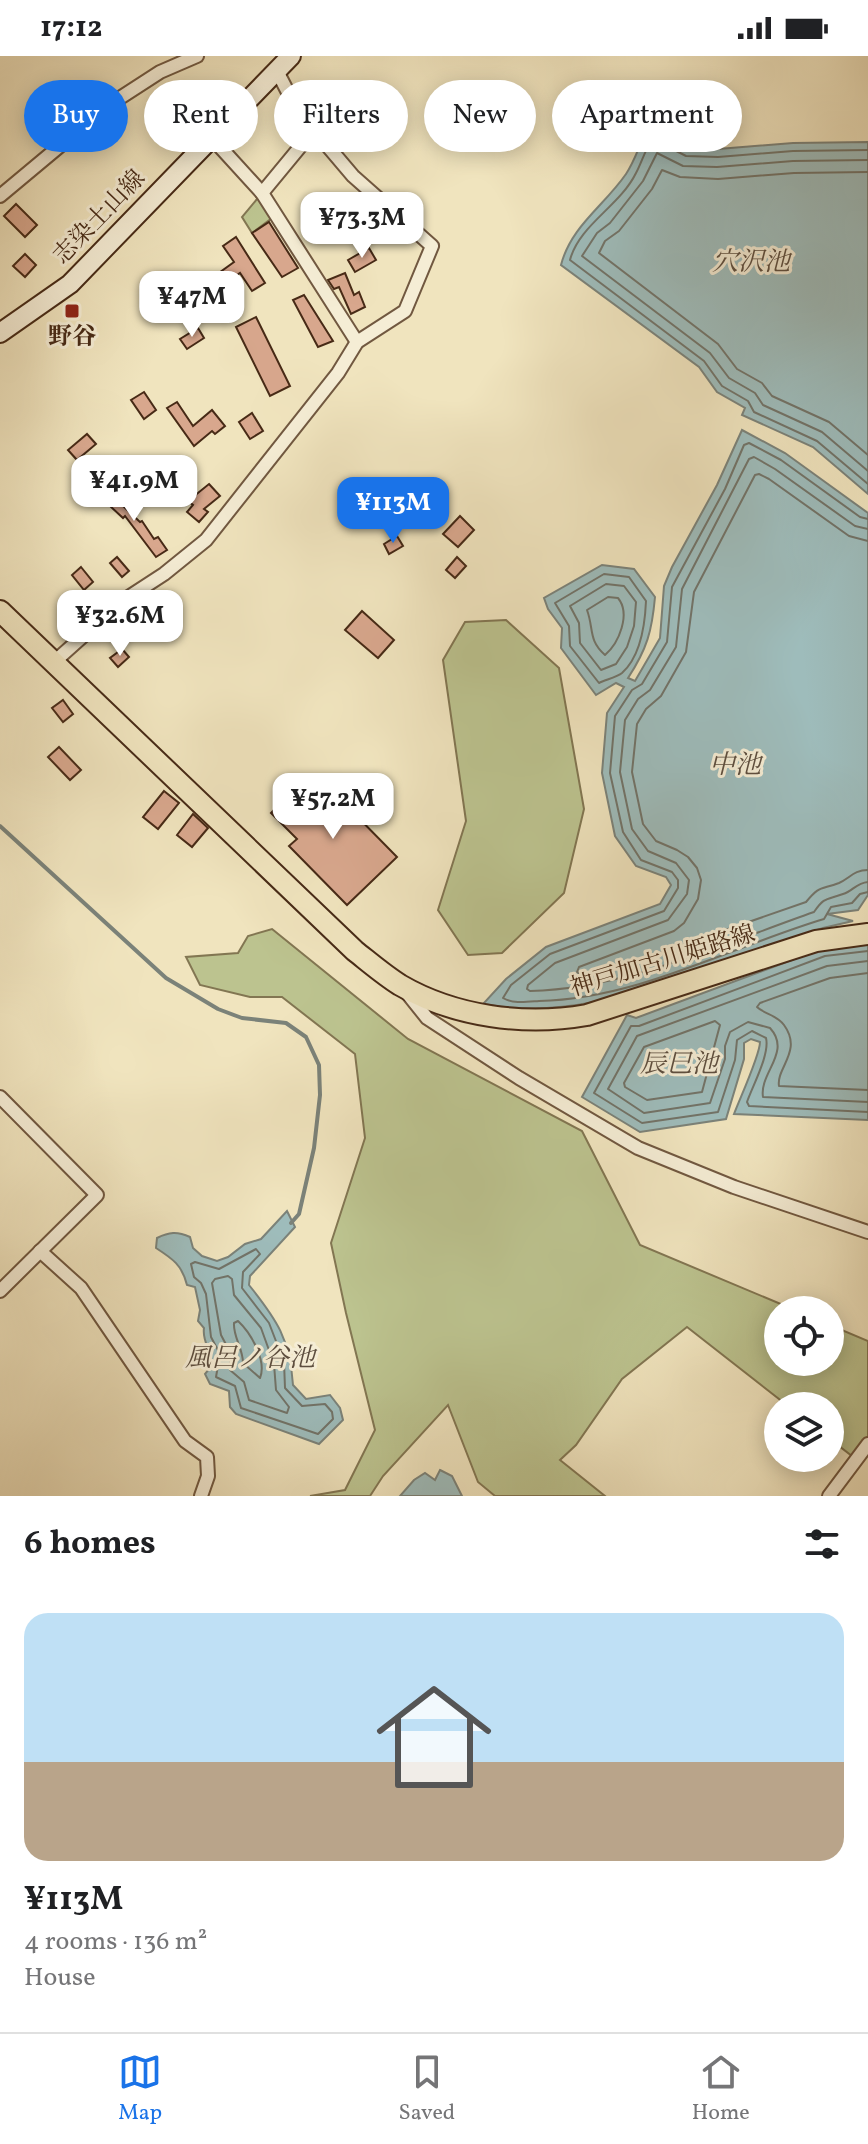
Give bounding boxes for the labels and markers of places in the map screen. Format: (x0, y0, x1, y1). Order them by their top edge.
pin: ¥73.3M (297, 192, 427, 260)
pin: ¥47M (145, 271, 239, 339)
marker: 野谷 (63, 302, 81, 320)
place label: 野谷 (48, 321, 96, 355)
pin: ¥41.9M (69, 455, 199, 523)
pin: ¥113M (337, 477, 449, 545)
pin: ¥32.6M (55, 590, 185, 658)
pin: ¥57.2M (268, 773, 398, 841)

